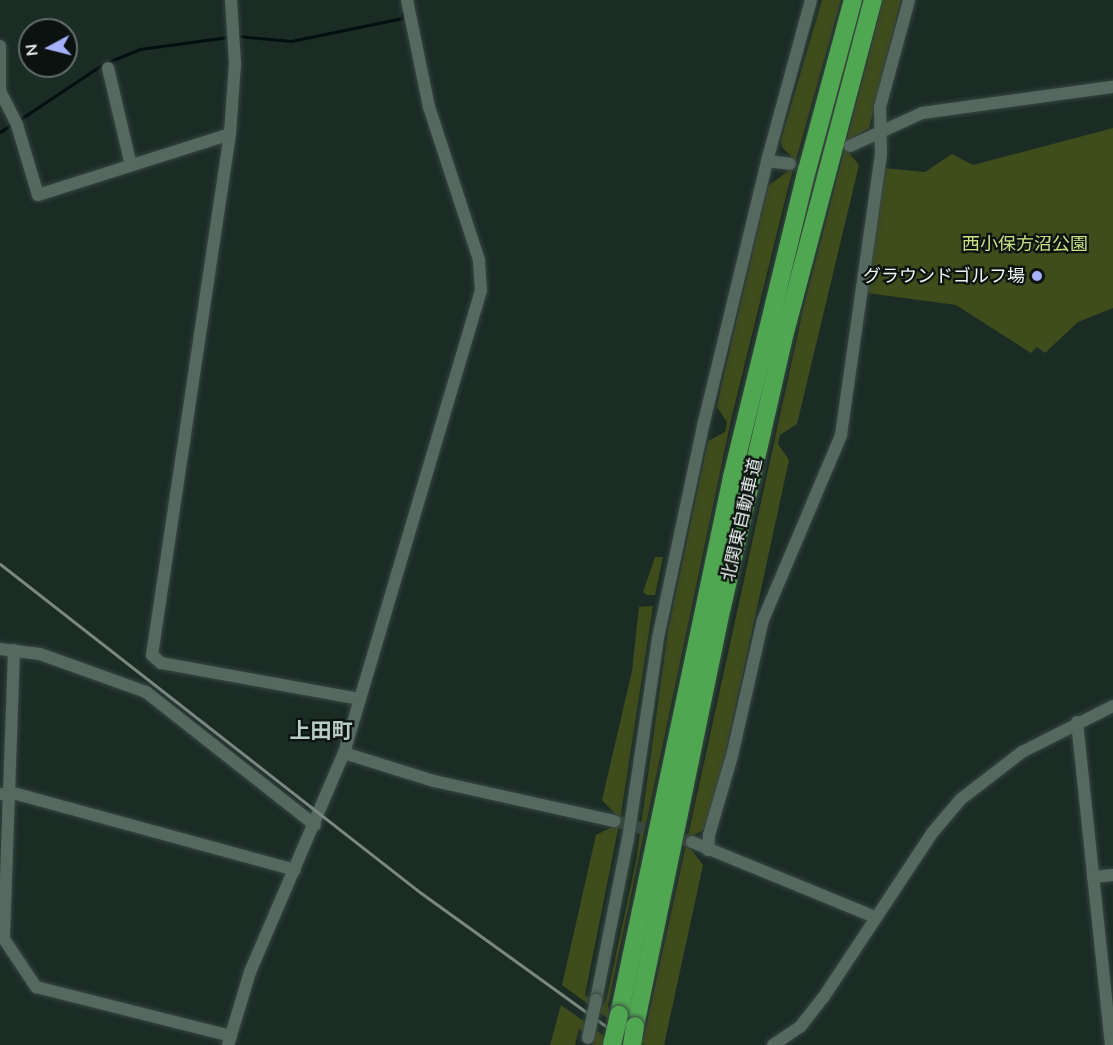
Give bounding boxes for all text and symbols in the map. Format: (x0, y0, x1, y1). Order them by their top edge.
north arrow (18, 18, 78, 78)
text: N (20, 43, 44, 57)
park label: 西小保方沼公園 (962, 233, 1088, 255)
place label: グラウンドゴルフ場 (863, 265, 1025, 287)
marker: グラウンドゴルフ場 (1030, 269, 1044, 283)
street label: 北関東自動車道 (717, 456, 767, 584)
district label: 上田町 (290, 718, 352, 744)

